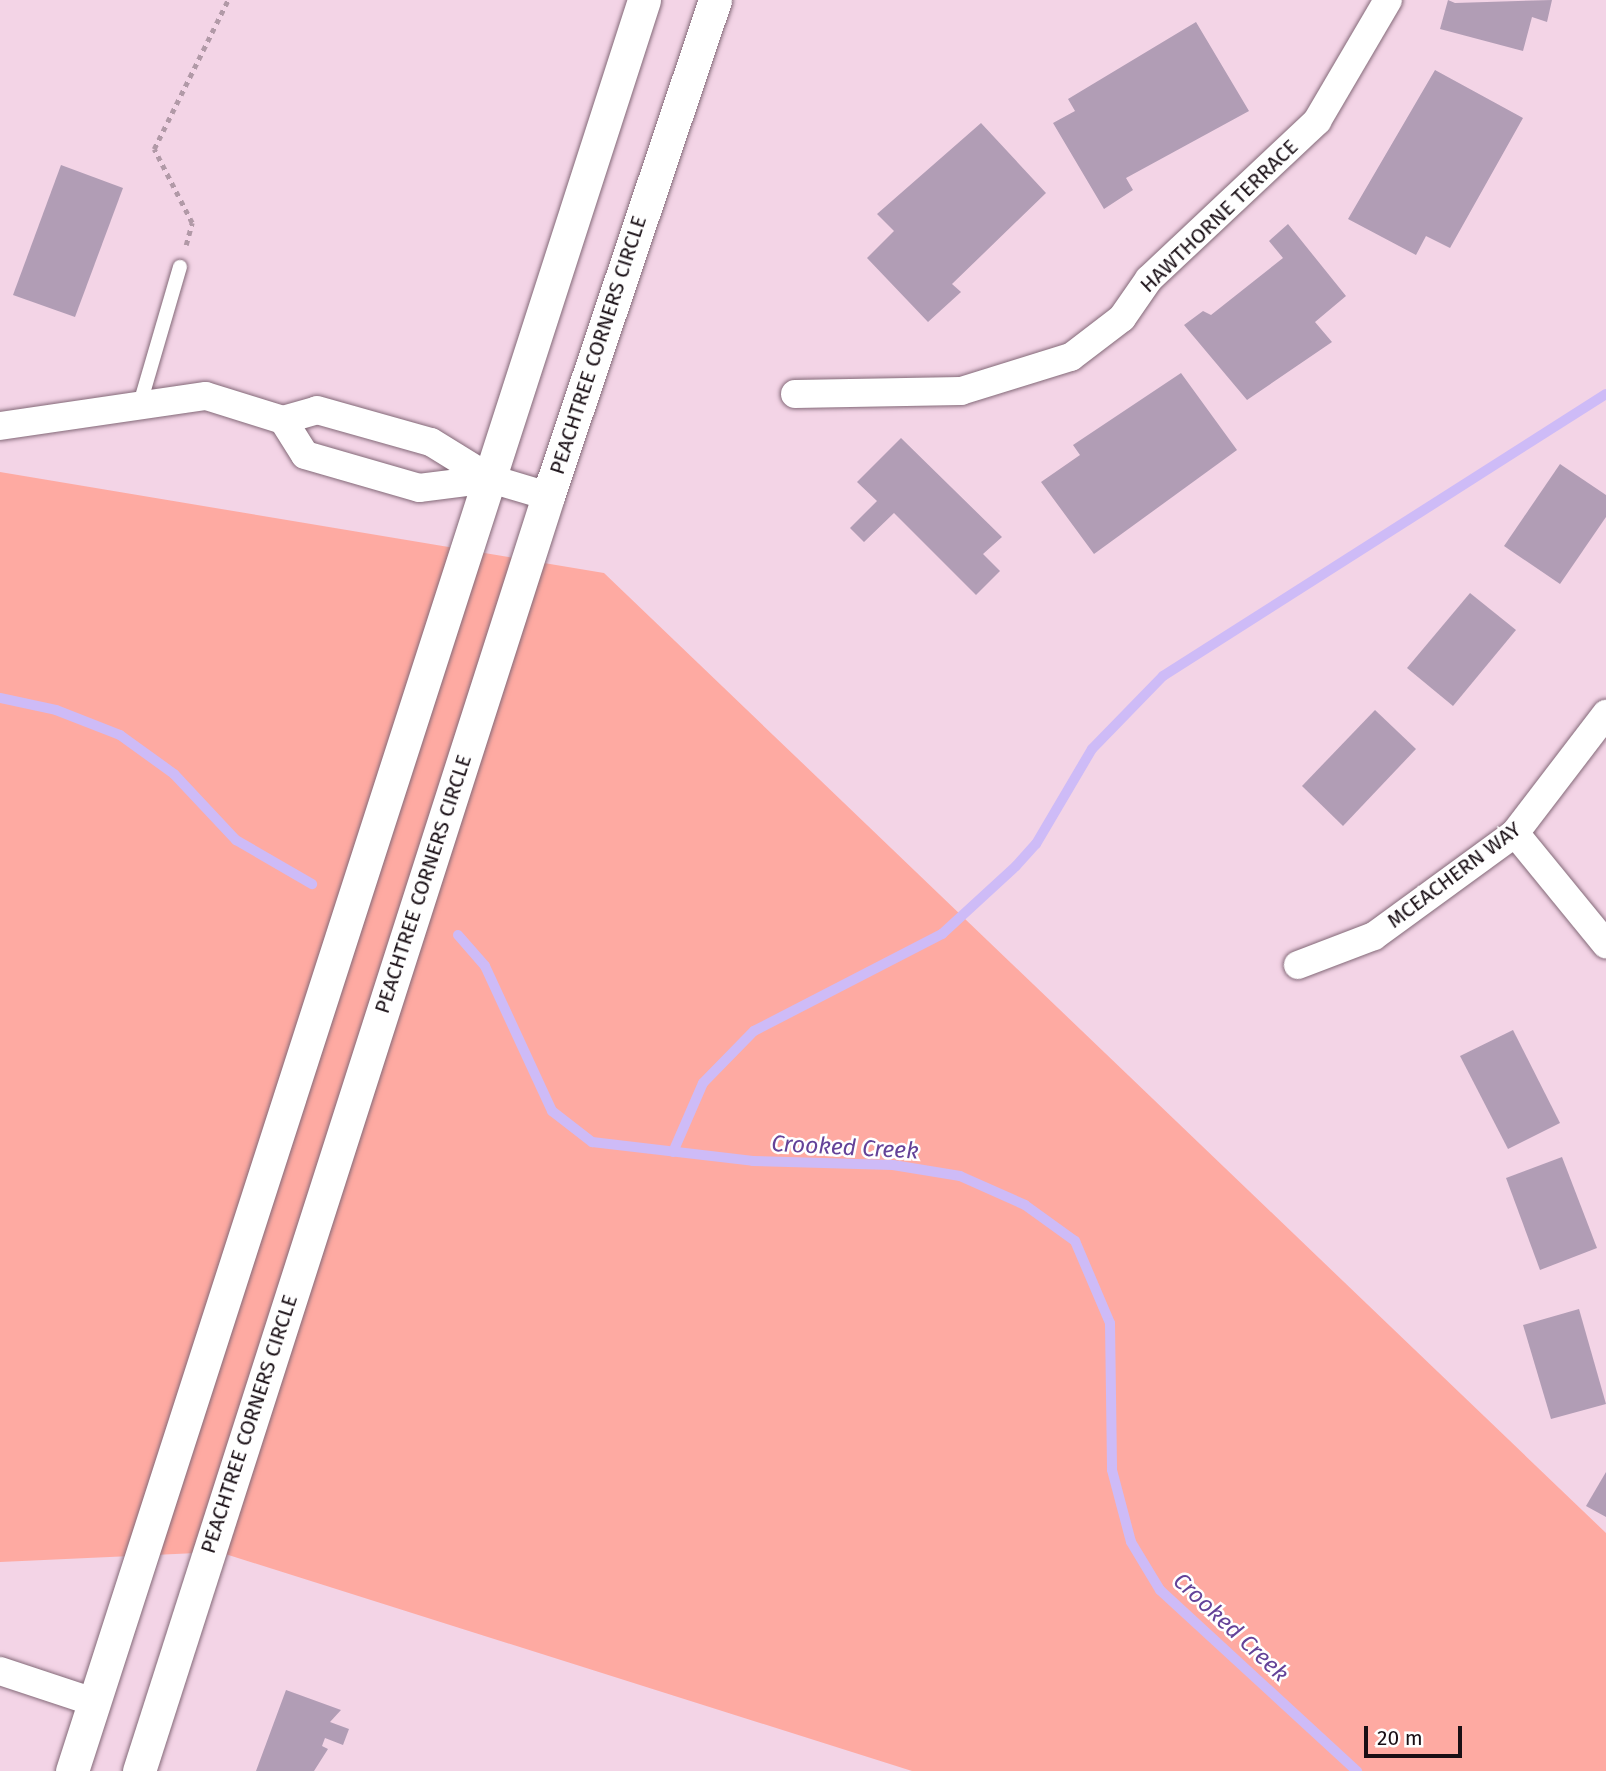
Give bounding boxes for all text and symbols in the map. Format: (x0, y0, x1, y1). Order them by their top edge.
street label: HAWTHORNE TERRACE (1135, 134, 1303, 298)
street label: PEACHTREE CORNERS CIRCLE (544, 212, 652, 478)
street label: PEACHTREE CORNERS CIRCLE (369, 751, 477, 1017)
street label: MCEACHERN WAY (1382, 817, 1526, 933)
water label: Crooked Creek (771, 1129, 919, 1165)
street label: PEACHTREE CORNERS CIRCLE (195, 1291, 303, 1557)
water label: Crooked Creek (1168, 1567, 1294, 1687)
scale bar (1368, 1712, 1466, 1756)
text: 20 m (1377, 1725, 1423, 1751)

